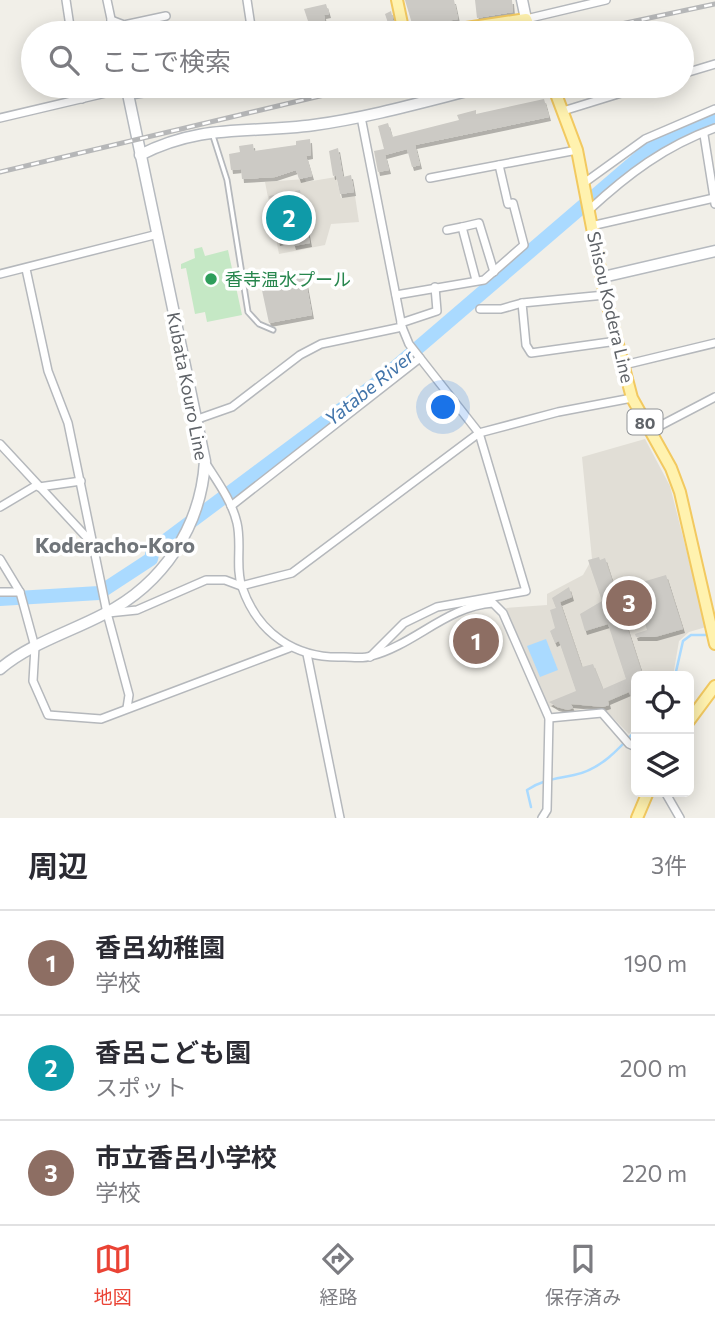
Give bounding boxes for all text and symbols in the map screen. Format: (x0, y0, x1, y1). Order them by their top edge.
search box (21, 21, 694, 98)
icon: search (45, 41, 83, 79)
text: ここで検索 (101, 45, 231, 76)
pin: 2 (266, 192, 312, 244)
street label: Shisou Kodera Line (583, 229, 639, 385)
place label: 香寺温水プール (225, 268, 351, 290)
marker: 香寺温水プール (203, 271, 219, 287)
street label: Kubata Kouro Line (163, 310, 213, 462)
water label: Yatabe River (320, 343, 419, 430)
your location (426, 390, 460, 424)
road number: 80 (628, 410, 662, 434)
district label: Koderacho-Koro (35, 532, 195, 557)
pin: 3 (606, 577, 652, 629)
pin: 1 (453, 615, 499, 667)
map controls (631, 671, 694, 797)
button: locate (631, 671, 694, 734)
button: layers (631, 734, 694, 797)
text: 周辺 (28, 846, 88, 883)
text: 3件 (651, 851, 687, 879)
text: 香呂幼稚園 (95, 931, 225, 962)
text: 1 (46, 949, 56, 977)
text: 190 m (624, 949, 687, 977)
text: 学校 (95, 968, 141, 996)
text: 香呂こども園 (95, 1036, 251, 1067)
text: 2 (44, 1054, 58, 1082)
text: 200 m (620, 1054, 687, 1082)
text: スポット (95, 1073, 187, 1101)
text: 市立香呂小学校 (95, 1141, 277, 1172)
text: 3 (44, 1159, 58, 1187)
text: 220 m (622, 1159, 687, 1187)
text: 学校 (95, 1178, 141, 1206)
tab: 地図 (94, 1240, 132, 1309)
tab: 経路 (319, 1240, 357, 1309)
tab: 保存済み (545, 1240, 621, 1309)

